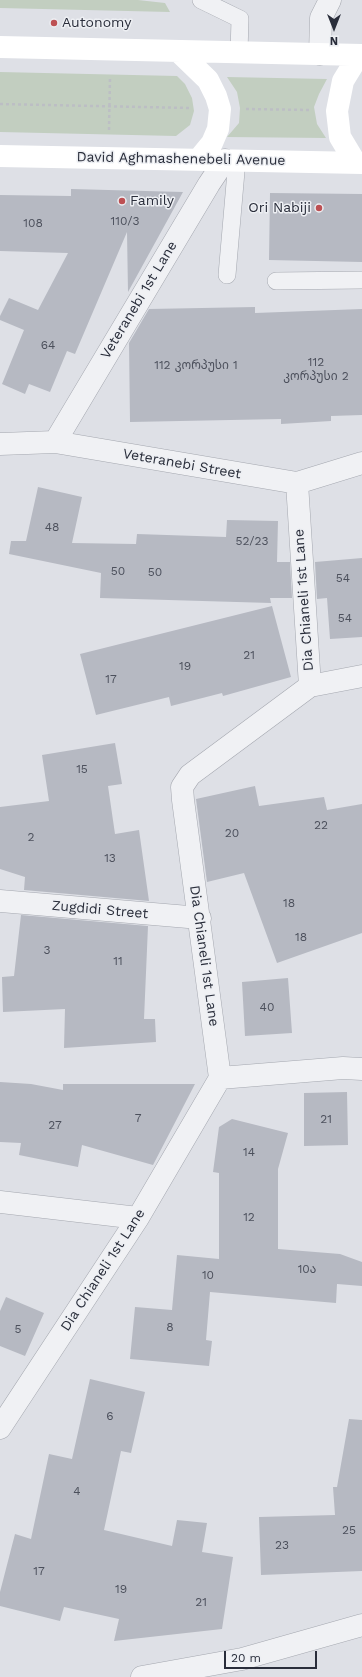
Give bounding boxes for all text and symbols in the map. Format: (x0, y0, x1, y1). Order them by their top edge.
north arrow (314, 8, 354, 48)
place label: Autonomy (62, 15, 131, 31)
marker: Autonomy (49, 18, 59, 28)
text: N (330, 34, 338, 47)
street label: David Aghmashenebeli Avenue (76, 149, 286, 169)
place label: Family (130, 193, 174, 209)
marker: Family (117, 196, 127, 206)
place label: Ori Nabiji (248, 200, 311, 216)
marker: Ori Nabiji (314, 203, 324, 213)
house number: 110/3 (111, 214, 139, 228)
house number: 108 (23, 216, 43, 230)
street label: Veteranebi 1st Lane (97, 238, 181, 362)
house number: 64 (41, 338, 55, 352)
house number: 112 კორპუსი 2 (283, 355, 349, 383)
house number: 112 კორპუსი 1 (154, 358, 238, 372)
street label: Veteranebi Street (122, 445, 242, 483)
house number: 48 (45, 520, 59, 534)
street label: Dia Chianeli 1st Lane (291, 528, 317, 672)
house number: 52/23 (235, 534, 269, 548)
house number: 50 (111, 564, 125, 578)
house number: 50 (148, 565, 162, 579)
house number: 54 (336, 571, 350, 585)
house number: 54 (338, 611, 352, 625)
house number: 21 (243, 648, 255, 662)
house number: 19 (179, 659, 191, 673)
house number: 17 (105, 672, 117, 686)
house number: 15 (76, 762, 88, 776)
house number: 22 (314, 818, 328, 832)
house number: 20 (225, 826, 239, 840)
house number: 2 (28, 830, 34, 844)
house number: 13 (104, 851, 116, 865)
street label: Dia Chianeli 1st Lane (186, 884, 222, 1028)
house number: 18 (283, 896, 295, 910)
street label: Zugdidi Street (51, 897, 149, 923)
house number: 18 (295, 930, 307, 944)
house number: 3 (44, 943, 50, 957)
house number: 11 (113, 954, 123, 968)
house number: 40 (260, 1000, 274, 1014)
house number: 7 (135, 1111, 141, 1125)
house number: 21 (320, 1112, 332, 1126)
house number: 27 (48, 1118, 62, 1132)
house number: 14 (243, 1145, 255, 1159)
street label: Dia Chianeli 1st Lane (57, 1206, 149, 1334)
house number: 12 (243, 1210, 255, 1224)
house number: 10ა (298, 1262, 316, 1276)
house number: 10 (202, 1268, 214, 1282)
house number: 8 (166, 1320, 174, 1334)
house number: 5 (15, 1322, 21, 1336)
house number: 6 (106, 1409, 114, 1423)
house number: 4 (73, 1484, 81, 1498)
house number: 25 (342, 1523, 356, 1537)
house number: 23 (275, 1538, 289, 1552)
house number: 17 (33, 1564, 45, 1578)
house number: 19 (115, 1582, 127, 1596)
house number: 21 (195, 1595, 207, 1609)
scale bar (226, 1643, 319, 1669)
text: 20 m (231, 1651, 261, 1665)

